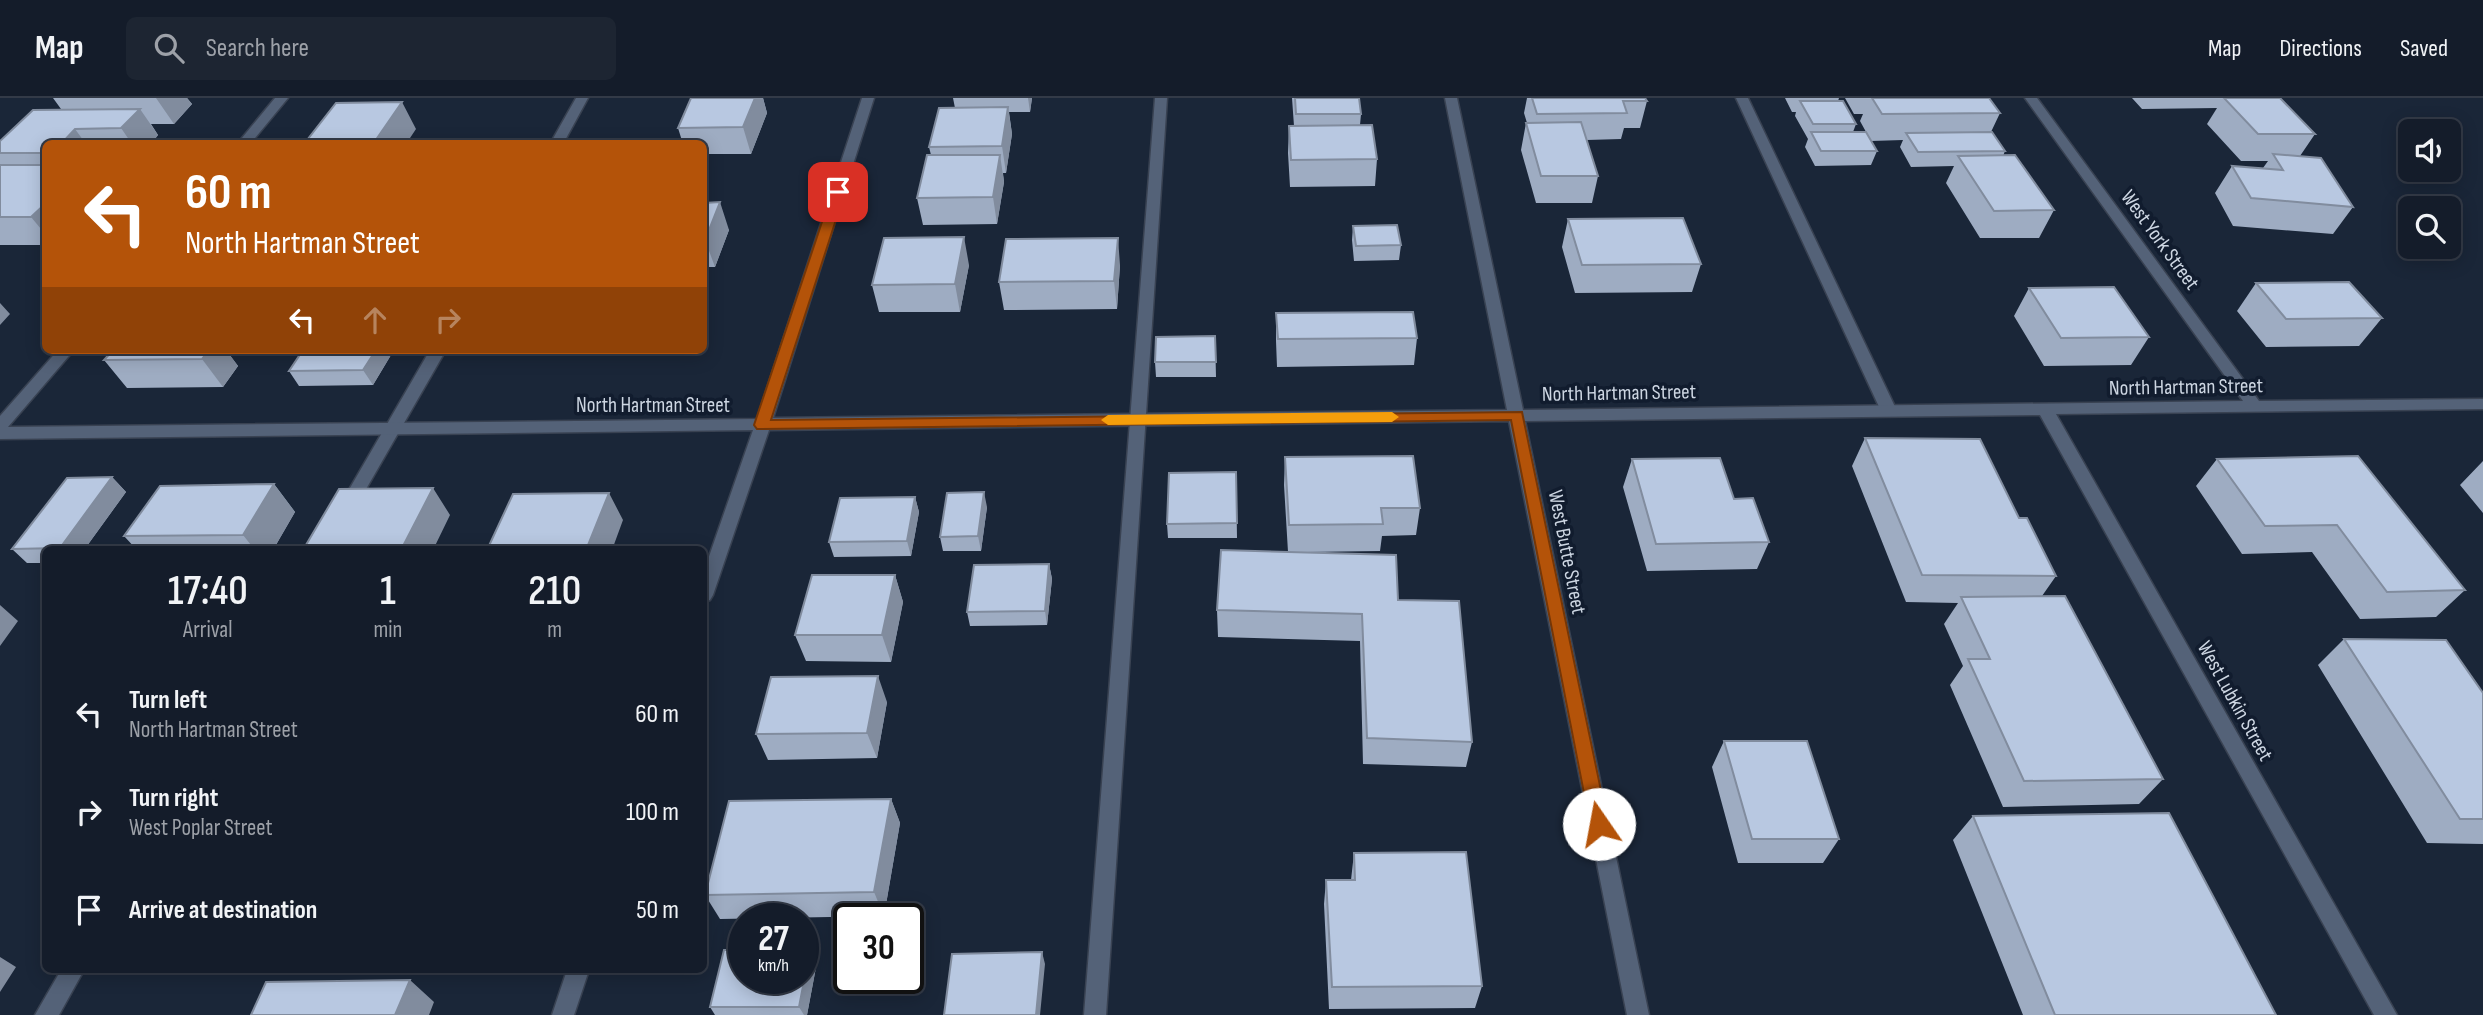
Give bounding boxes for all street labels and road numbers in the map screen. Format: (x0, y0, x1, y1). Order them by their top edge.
street label: West York Street (2115, 185, 2205, 295)
street label: North Hartman Street (2109, 373, 2263, 401)
street label: North Hartman Street (1542, 379, 1696, 407)
street label: North Hartman Street (576, 393, 730, 418)
street label: West Butte Street (1543, 488, 1591, 616)
street label: West Lubkin Street (2192, 637, 2278, 765)

